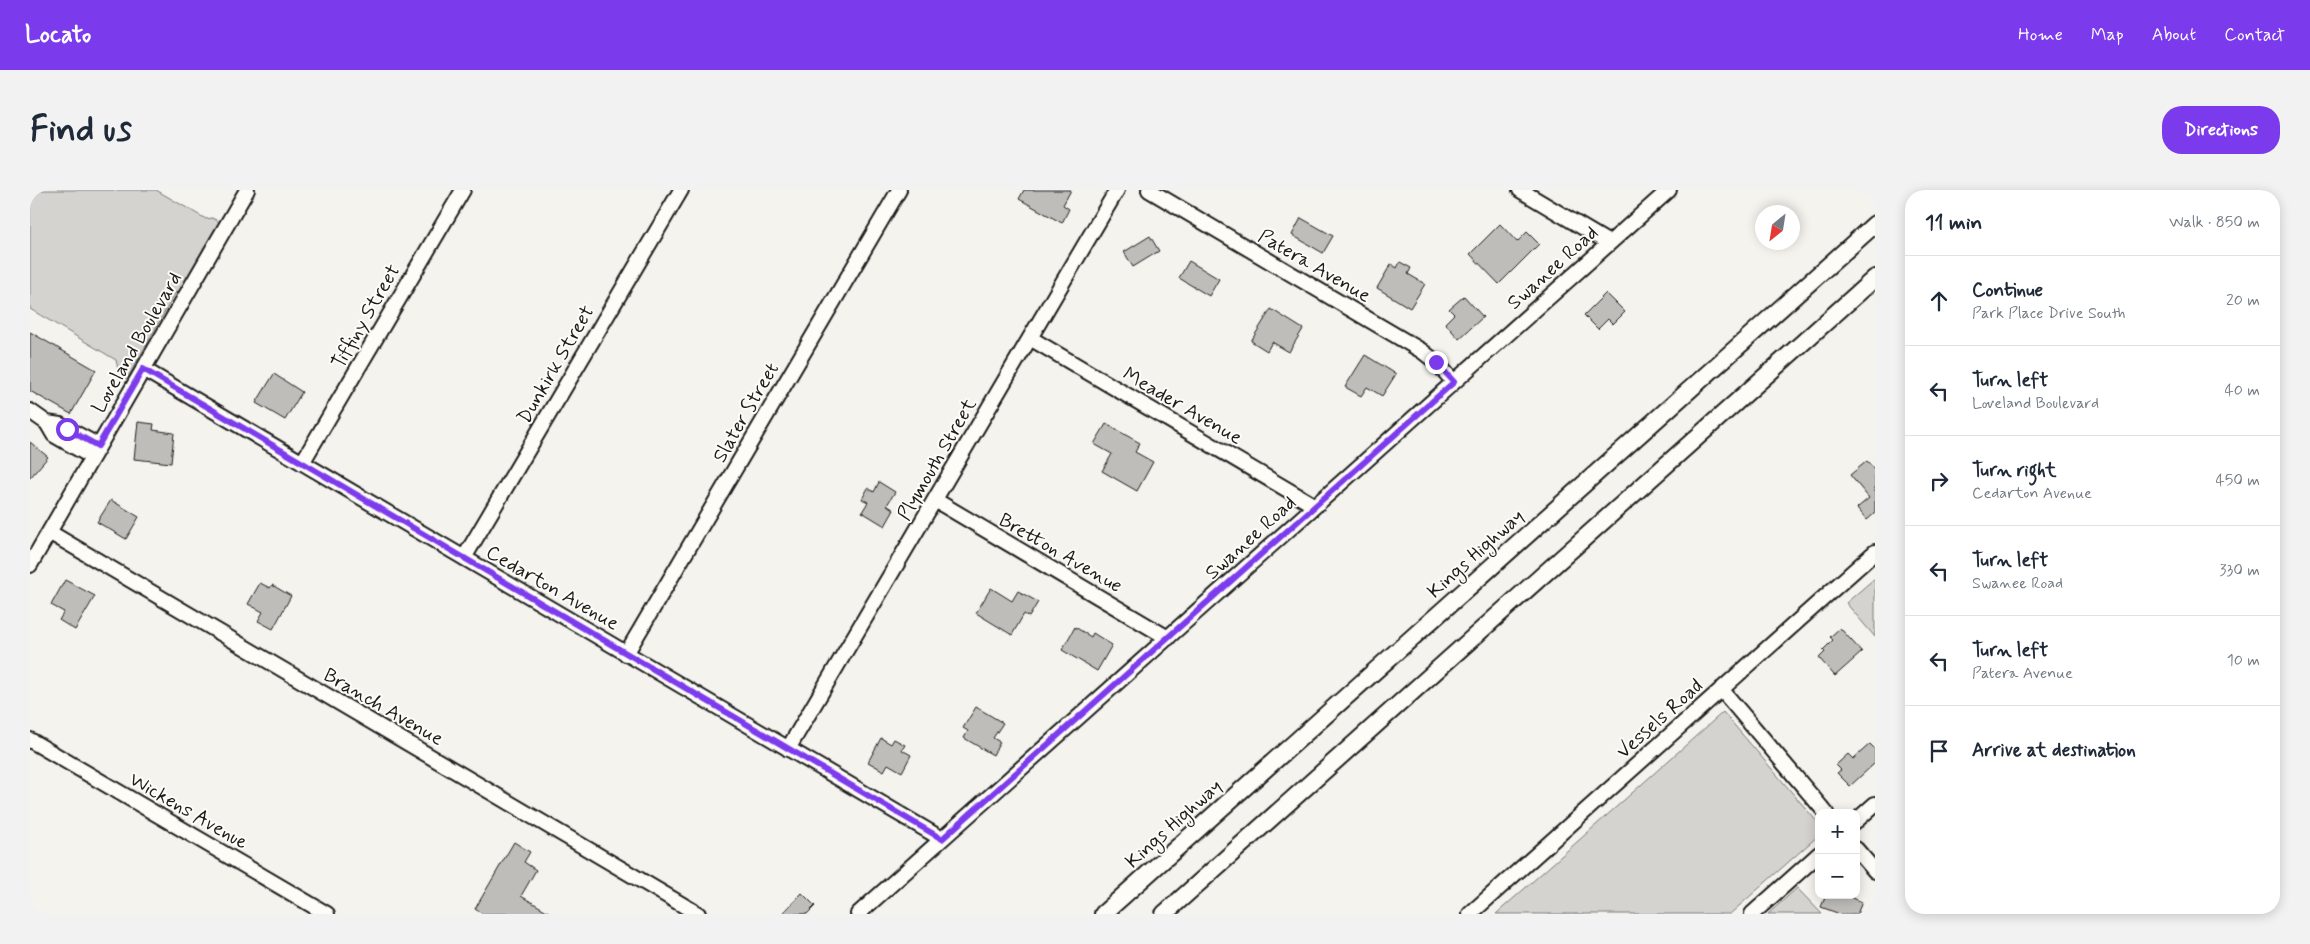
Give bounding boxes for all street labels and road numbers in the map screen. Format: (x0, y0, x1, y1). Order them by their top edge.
street label: Swanee Road (1502, 220, 1604, 316)
street label: Patera Avenue (1253, 223, 1376, 310)
street label: Tiffiny Street (326, 260, 407, 374)
street label: Loveland Boulevard (86, 267, 189, 418)
street label: Dunkirk Street (511, 300, 601, 429)
street label: Slater Street (707, 358, 786, 468)
street label: Meader Avenue (1117, 361, 1247, 452)
street label: Plymouth Street (891, 393, 983, 526)
street label: Swanee Road (1200, 490, 1302, 586)
street label: Kings Highway (1422, 503, 1531, 606)
street label: Bretton Avenue (993, 507, 1127, 600)
street label: Cedarton Avenue (481, 539, 624, 638)
street label: Branch Avenue (318, 662, 448, 753)
street label: Vessels Road (1611, 673, 1709, 765)
street label: Wickens Avenue (124, 766, 253, 856)
street label: Kings Highway (1120, 773, 1229, 876)

